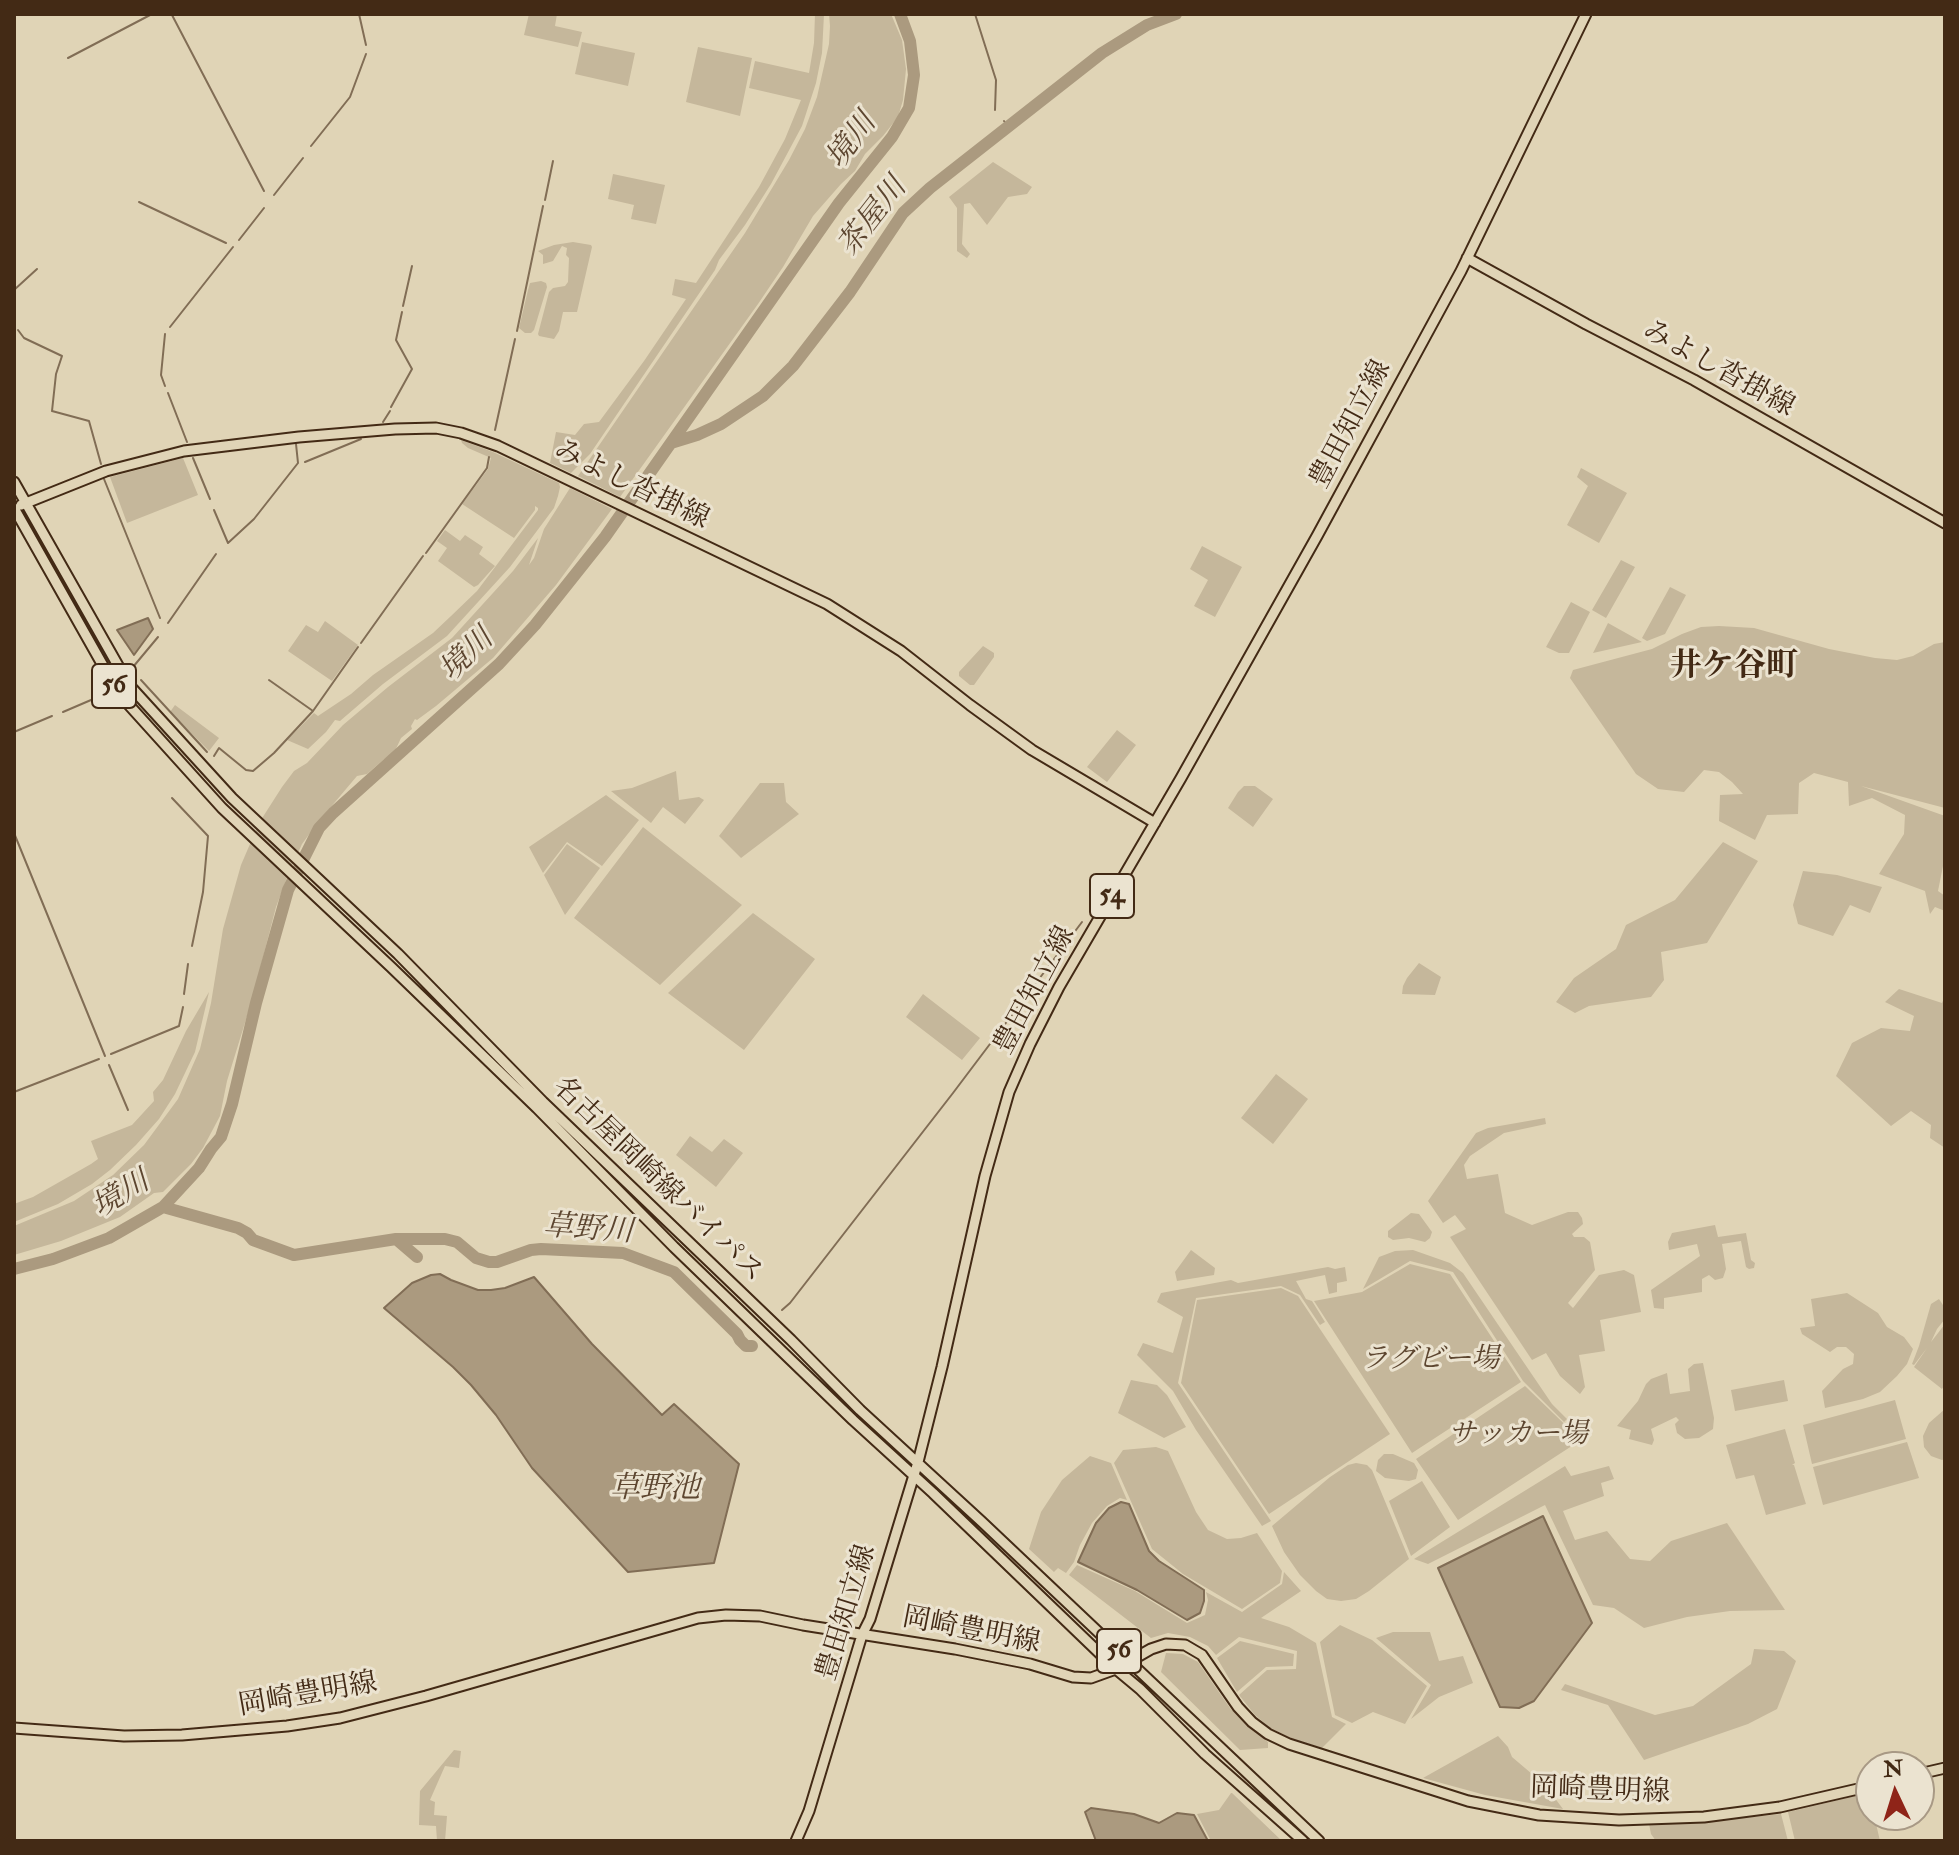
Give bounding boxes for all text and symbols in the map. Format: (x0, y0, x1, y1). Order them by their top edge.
water label: 境川 (821, 107, 885, 177)
water label: 茶屋川 (832, 171, 916, 265)
street label: みよし沓掛線 (1636, 315, 1800, 425)
street label: 豊田知立線 (1304, 355, 1400, 495)
street label: みよし沓掛線 (548, 434, 714, 538)
water label: 境川 (434, 622, 502, 690)
district label: 井ケ谷町 (1670, 649, 1798, 687)
road number: 56 (92, 664, 136, 708)
road number: 54 (1090, 874, 1134, 918)
street label: 豊田知立線 (988, 921, 1084, 1061)
street label: 名古屋岡崎線バイパス (545, 1072, 769, 1290)
water label: 境川 (87, 1165, 157, 1227)
water label: 草野川 (542, 1210, 634, 1252)
park label: ラグビー場 (1361, 1344, 1499, 1378)
park label: サッカー場 (1448, 1419, 1588, 1453)
water label: 草野池 (610, 1473, 700, 1509)
street label: 豊田知立線 (811, 1541, 885, 1685)
street label: 岡崎豊明線 (899, 1602, 1043, 1662)
road number: 56 (1097, 1629, 1141, 1673)
street label: 岡崎豊明線 (236, 1667, 380, 1725)
north arrow (1855, 1751, 1935, 1831)
text: N (1883, 1754, 1904, 1784)
street label: 岡崎豊明線 (1529, 1773, 1671, 1811)

